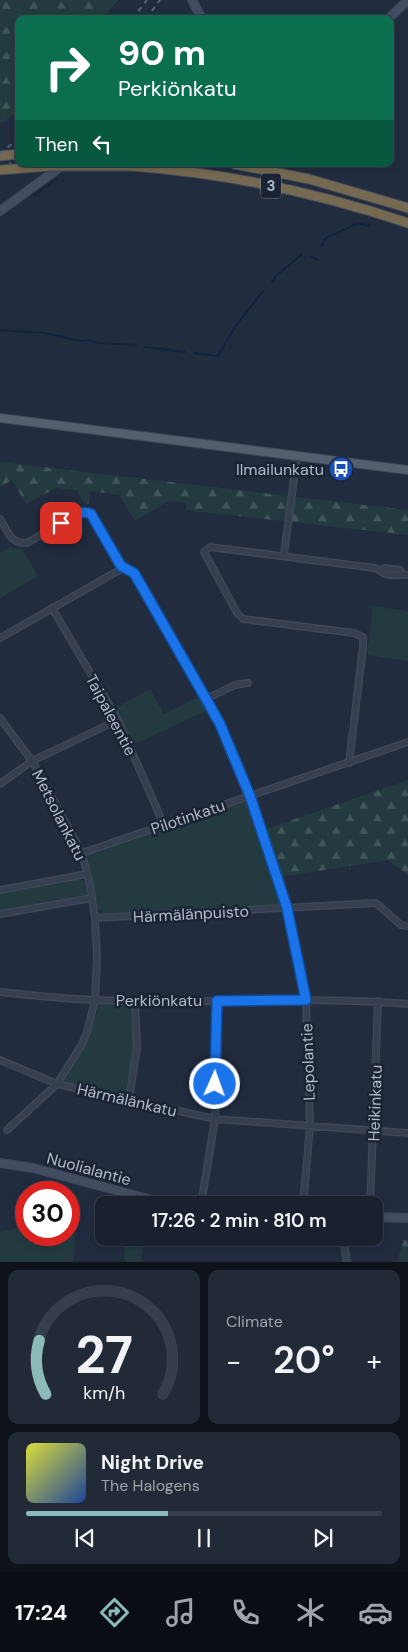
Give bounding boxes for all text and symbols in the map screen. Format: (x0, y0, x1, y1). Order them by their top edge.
text: 90 m (118, 30, 206, 76)
icon: right (35, 35, 100, 100)
text: Perkiönkatu (118, 74, 237, 103)
icon: left (88, 130, 116, 158)
text: Then (35, 132, 78, 157)
road number: 3 (261, 174, 281, 198)
bus stop icon: Ilmailunkatu (328, 456, 354, 482)
place label: Ilmailunkatu (236, 459, 324, 480)
pin (40, 502, 82, 544)
icon: arrive (47, 509, 75, 537)
street label: Taipaleentie (81, 671, 141, 759)
street label: Metsolankatu (27, 766, 91, 864)
street label: Pilotinkatu (148, 795, 228, 839)
street label: Härmälänpuisto (132, 900, 250, 928)
street label: Perkiönkatu (116, 990, 202, 1011)
street label: Lepolantie (296, 1023, 320, 1101)
position arrow (188, 1057, 240, 1109)
street label: Heikinkatu (363, 1064, 387, 1142)
street label: Härmälänkatu (75, 1078, 179, 1122)
street label: Nuolialantie (45, 1148, 133, 1190)
speed limit sign: 30 (15, 1181, 80, 1246)
text: 17:26 · 2 min · 810 m (151, 1208, 327, 1233)
text: Climate (226, 1311, 283, 1332)
text: 27 (75, 1321, 133, 1389)
text: 20° (273, 1335, 335, 1385)
text: − (226, 1343, 241, 1380)
text: + (367, 1343, 382, 1380)
text: km/h (83, 1381, 125, 1405)
text: Night Drive (101, 1450, 204, 1475)
text: The Halogens (101, 1475, 200, 1496)
icon: previous (71, 1524, 99, 1552)
icon: pause (190, 1524, 218, 1552)
icon: next (309, 1524, 337, 1552)
icon: directions (97, 1595, 132, 1630)
icon: music (163, 1595, 198, 1630)
icon: phone (228, 1595, 263, 1630)
icon: climate (293, 1595, 328, 1630)
icon: car (358, 1595, 393, 1630)
text: 17:24 (15, 1598, 67, 1627)

